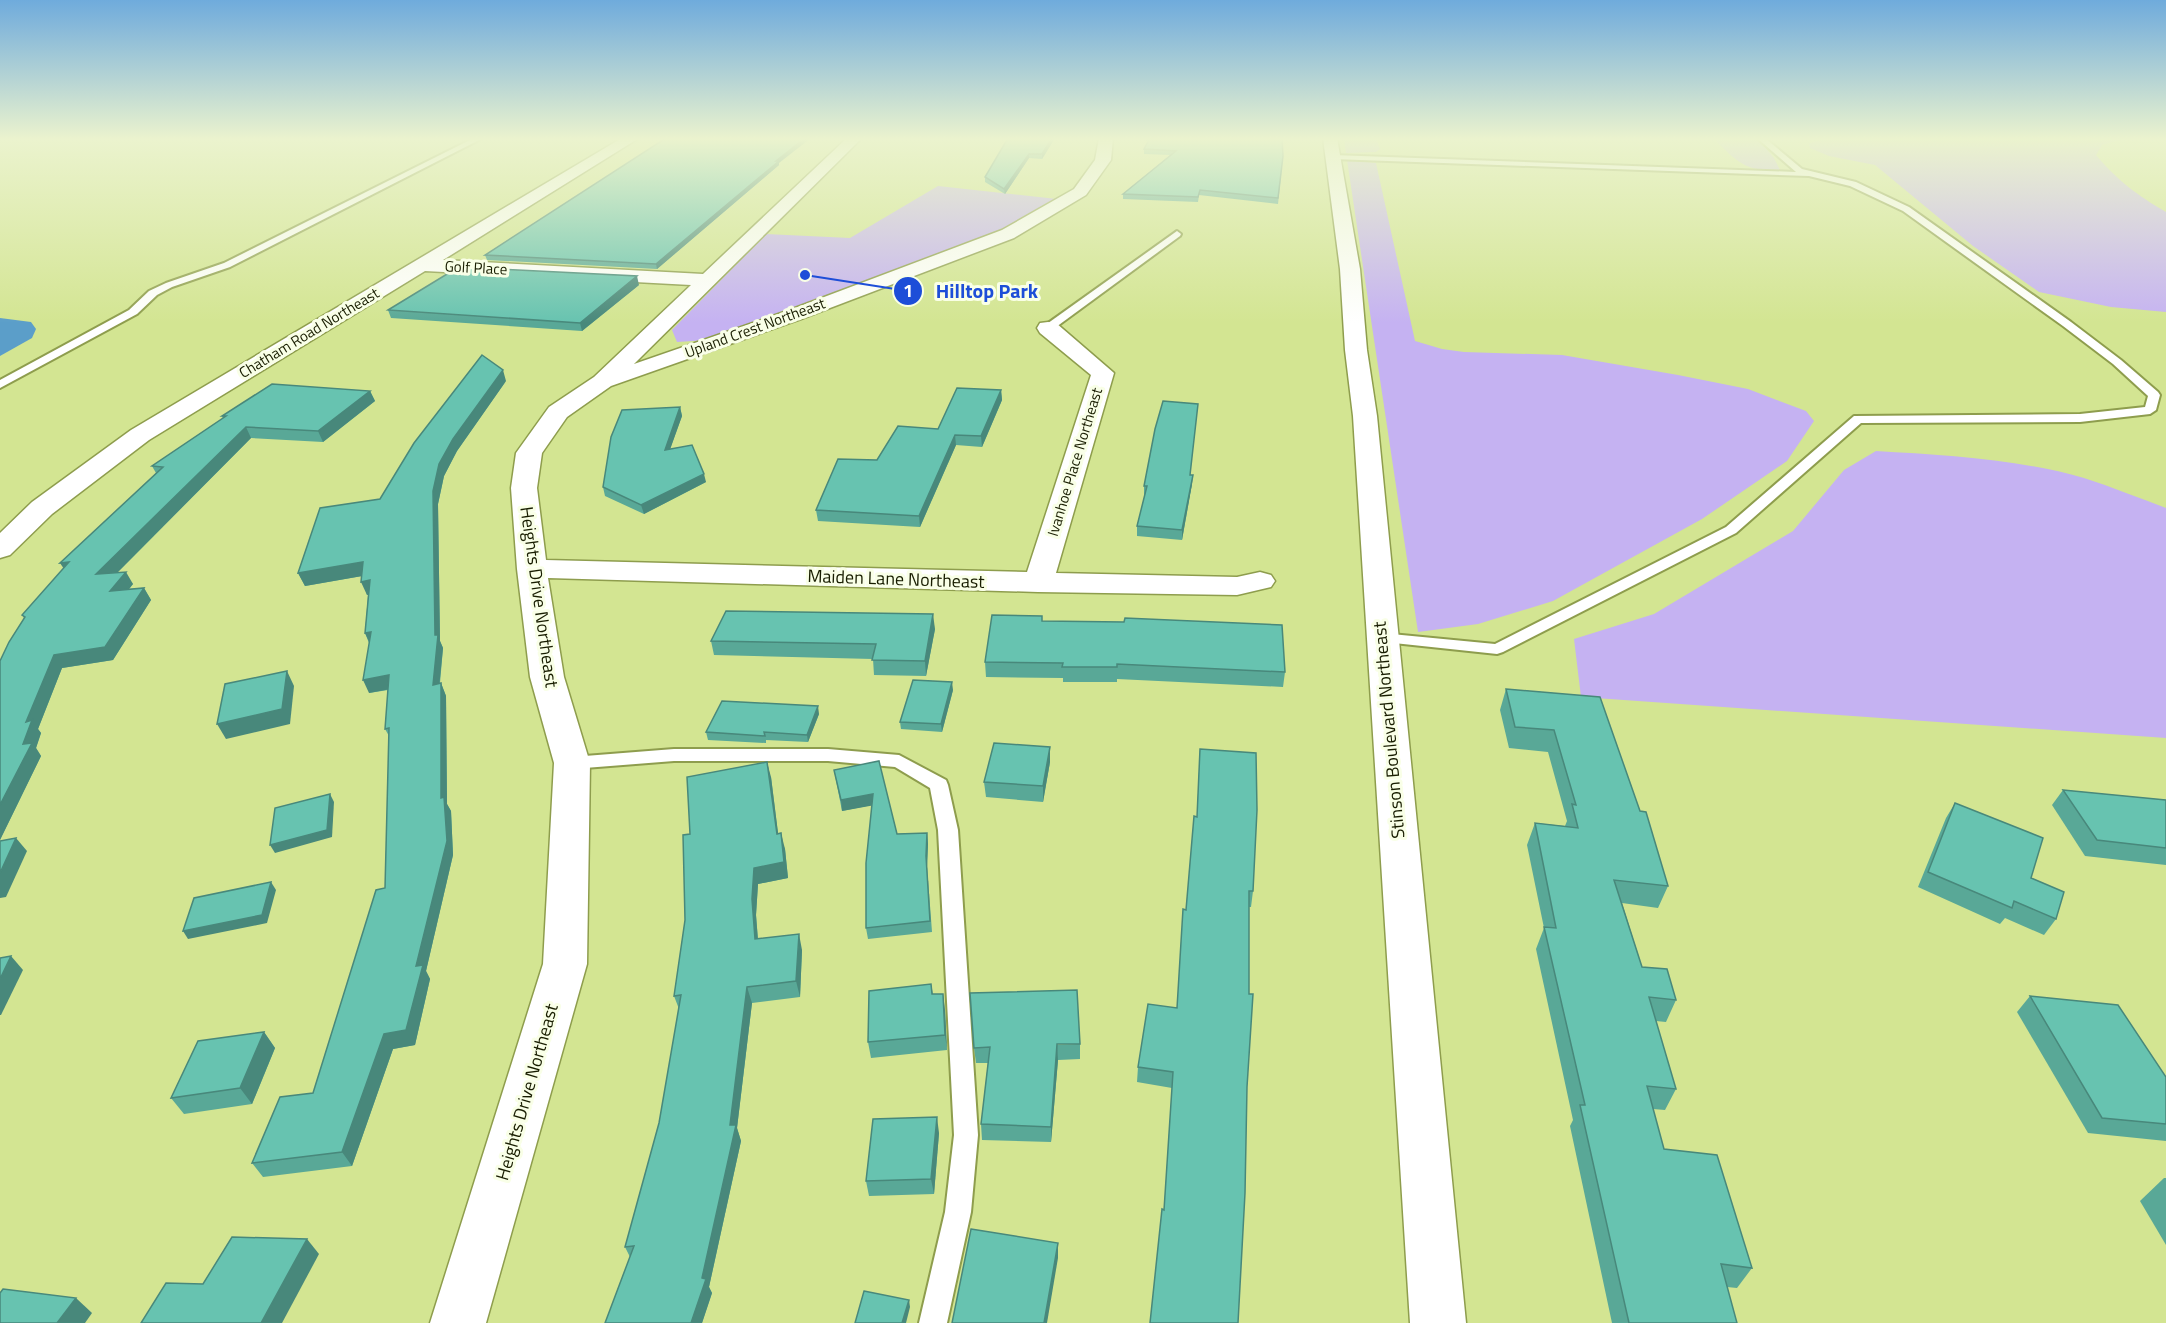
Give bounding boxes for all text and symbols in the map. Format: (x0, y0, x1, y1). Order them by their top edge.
street label: Golf Place (444, 254, 508, 281)
callout: Hilltop Park (893, 272, 1050, 310)
text: Hilltop Park (936, 275, 1039, 306)
text: 1 (903, 277, 913, 304)
street label: Chatham Road Northeast (234, 281, 384, 384)
street label: Upland Crest Northeast (681, 291, 829, 364)
street label: Ivanhoe Place Northeast (1041, 384, 1108, 539)
street label: Heights Drive Northeast (513, 505, 566, 690)
street label: Maiden Lane Northeast (807, 562, 986, 595)
street label: Stinson Boulevard Northeast (1365, 620, 1411, 840)
street label: Heights Drive Northeast (488, 1000, 565, 1183)

